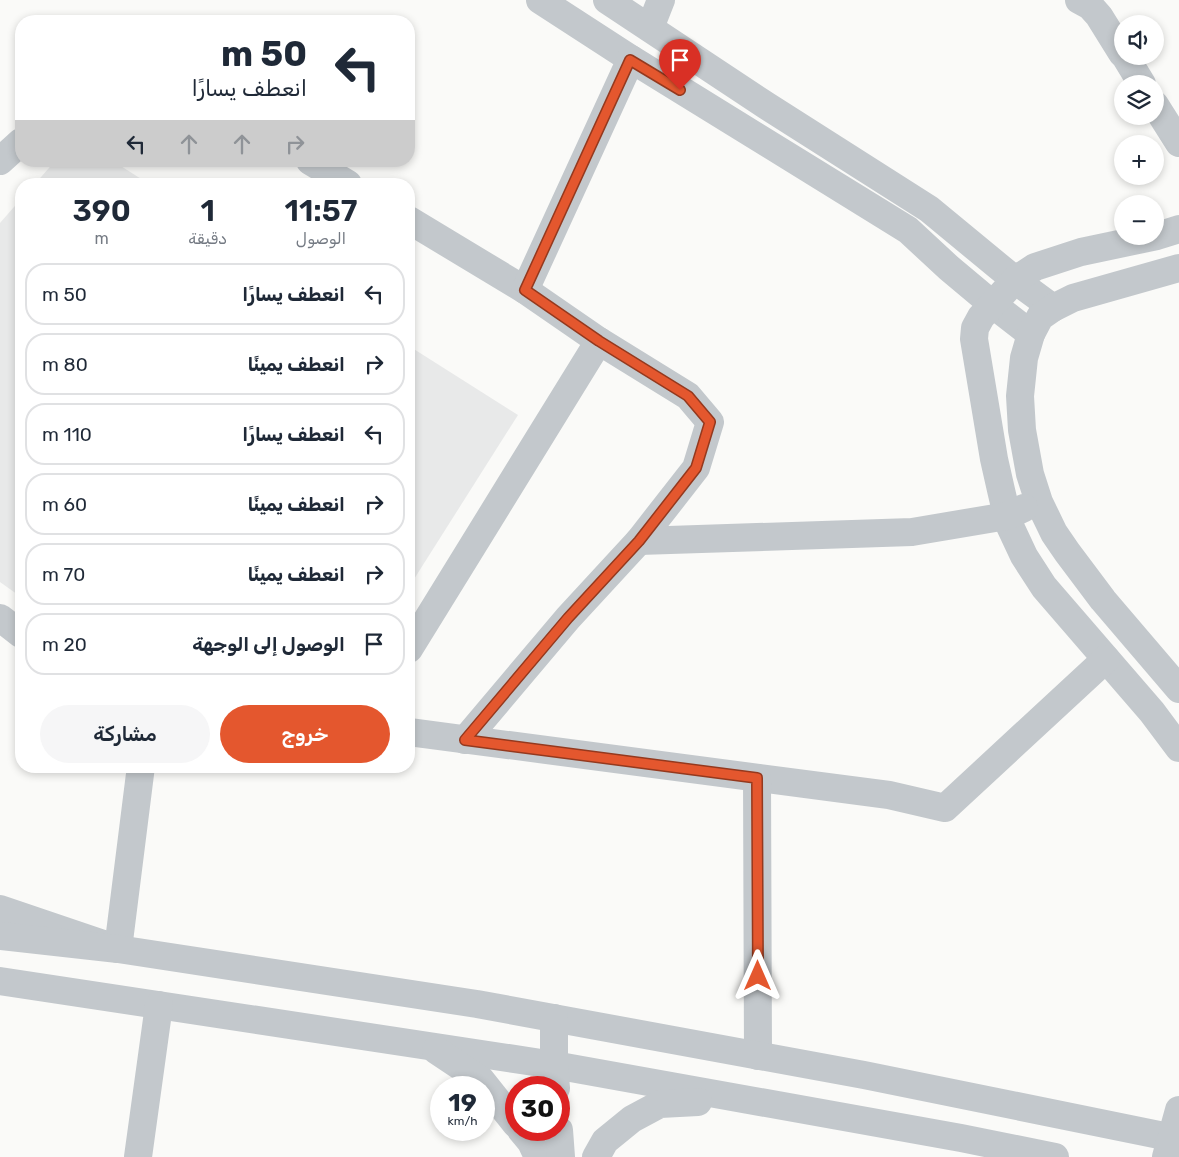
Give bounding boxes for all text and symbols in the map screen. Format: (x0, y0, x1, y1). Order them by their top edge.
map controls (1114, 15, 1164, 245)
button: sound (1114, 15, 1164, 65)
text: 50 m (221, 33, 307, 75)
icon: left (325, 35, 390, 100)
pin (659, 39, 701, 90)
icon: arrive (666, 46, 694, 74)
text: انعطف يسارًا (191, 75, 307, 102)
button: layers (1114, 75, 1164, 125)
icon: left (122, 130, 150, 158)
icon: ahead (175, 130, 203, 158)
icon: ahead (228, 130, 256, 158)
icon: right (281, 130, 309, 158)
button: + (1114, 135, 1164, 185)
text: 390 (73, 193, 131, 229)
text: 1 (200, 193, 215, 229)
text: 11:57 (285, 193, 357, 229)
button: − (1114, 195, 1164, 245)
text: m (95, 229, 109, 248)
text: دقيقة (188, 229, 227, 248)
text: الوصول (296, 229, 346, 248)
icon: left (360, 280, 388, 308)
text: 50 m (42, 283, 87, 306)
text: انعطف يسارًا (242, 283, 345, 306)
icon: right (360, 350, 388, 378)
text: 80 m (42, 353, 88, 376)
text: انعطف يمينًا (248, 353, 345, 376)
icon: left (360, 420, 388, 448)
text: 110 m (42, 423, 92, 446)
text: انعطف يسارًا (242, 423, 345, 446)
icon: right (360, 490, 388, 518)
text: 60 m (42, 493, 87, 516)
text: انعطف يمينًا (248, 493, 345, 516)
icon: right (360, 560, 388, 588)
text: 70 m (42, 563, 85, 586)
text: انعطف يمينًا (248, 563, 345, 586)
icon: arrive (360, 630, 388, 658)
text: 20 m (42, 633, 87, 656)
text: الوصول إلى الوجهة (192, 633, 345, 656)
button: مشاركة (40, 705, 210, 763)
button: خروج (220, 705, 390, 763)
position arrow (731, 949, 783, 1001)
speed limit sign: 30 (505, 1076, 570, 1141)
text: 19 (448, 1088, 477, 1117)
text: km/h (448, 1114, 477, 1128)

